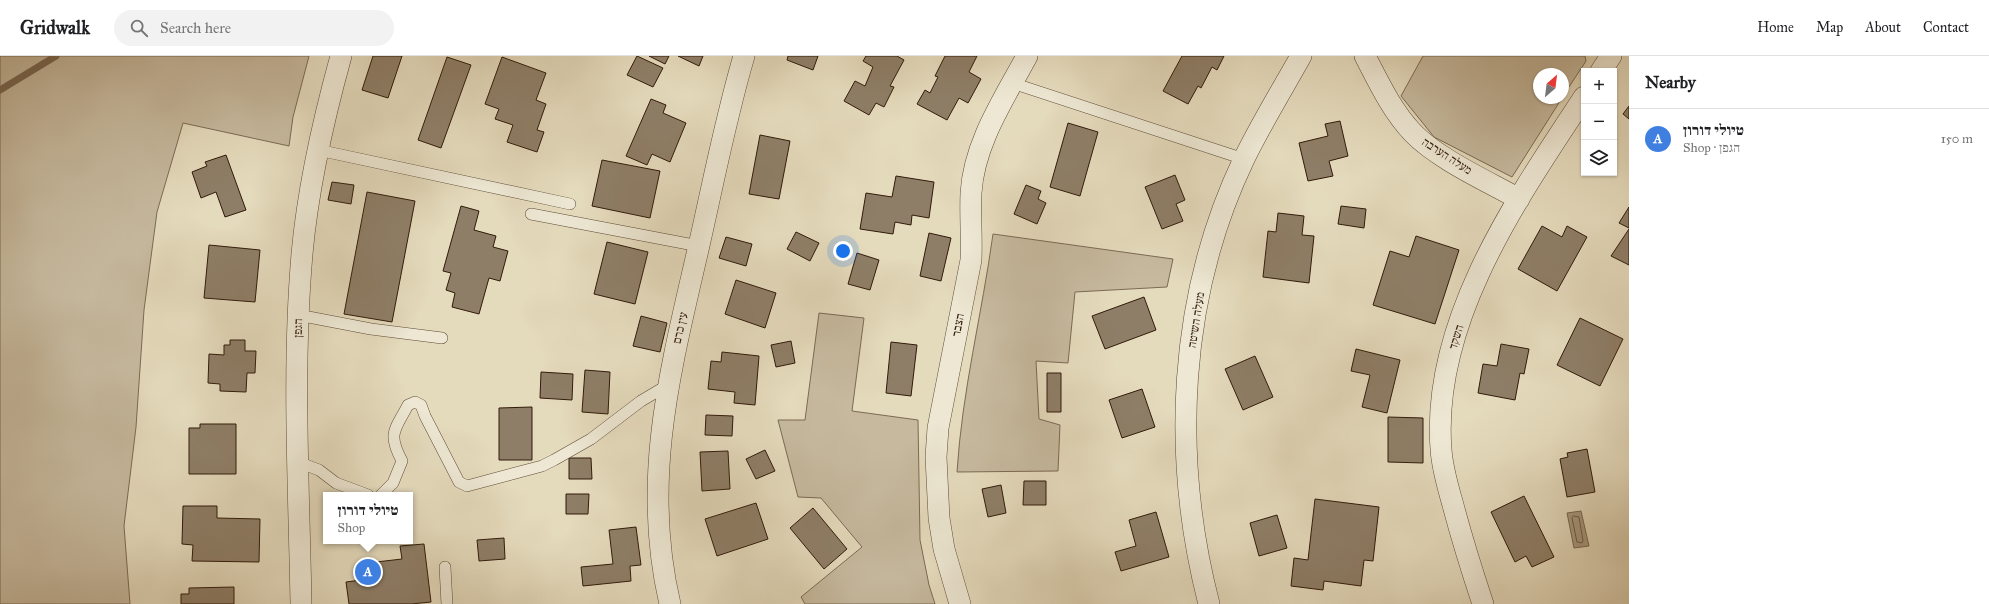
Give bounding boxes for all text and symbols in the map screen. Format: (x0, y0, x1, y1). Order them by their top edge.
search box (114, 10, 394, 46)
text: Gridwalk (20, 16, 90, 39)
icon: search (128, 17, 150, 39)
text: Search here (160, 19, 231, 37)
text: Home (1757, 19, 1794, 36)
text: Map (1816, 19, 1843, 36)
text: About (1865, 19, 1901, 36)
text: Contact (1923, 19, 1969, 36)
north arrow (1533, 68, 1569, 104)
map controls (1581, 68, 1617, 176)
button: + (1581, 68, 1617, 104)
text: Nearby (1645, 72, 1696, 93)
button: − (1581, 104, 1617, 140)
text: טיולי דורון (1683, 121, 1744, 139)
text: A (1654, 131, 1662, 147)
text: 150 m (1941, 131, 1973, 147)
street label: מעלה הערבה (1419, 135, 1475, 177)
button: layers (1581, 140, 1617, 176)
text: Shop · הגפן (1683, 140, 1740, 156)
your location (833, 241, 853, 261)
street label: מעלה השיטה (1185, 291, 1207, 349)
street label: עין כרם (670, 310, 691, 345)
street label: הצבר (949, 312, 967, 338)
street label: הגפן (291, 318, 305, 338)
street label: השקד (1446, 323, 1466, 351)
popup (323, 492, 413, 544)
text: טיולי דורון (338, 501, 398, 519)
text: Shop (338, 520, 365, 536)
pin: A (355, 557, 381, 587)

